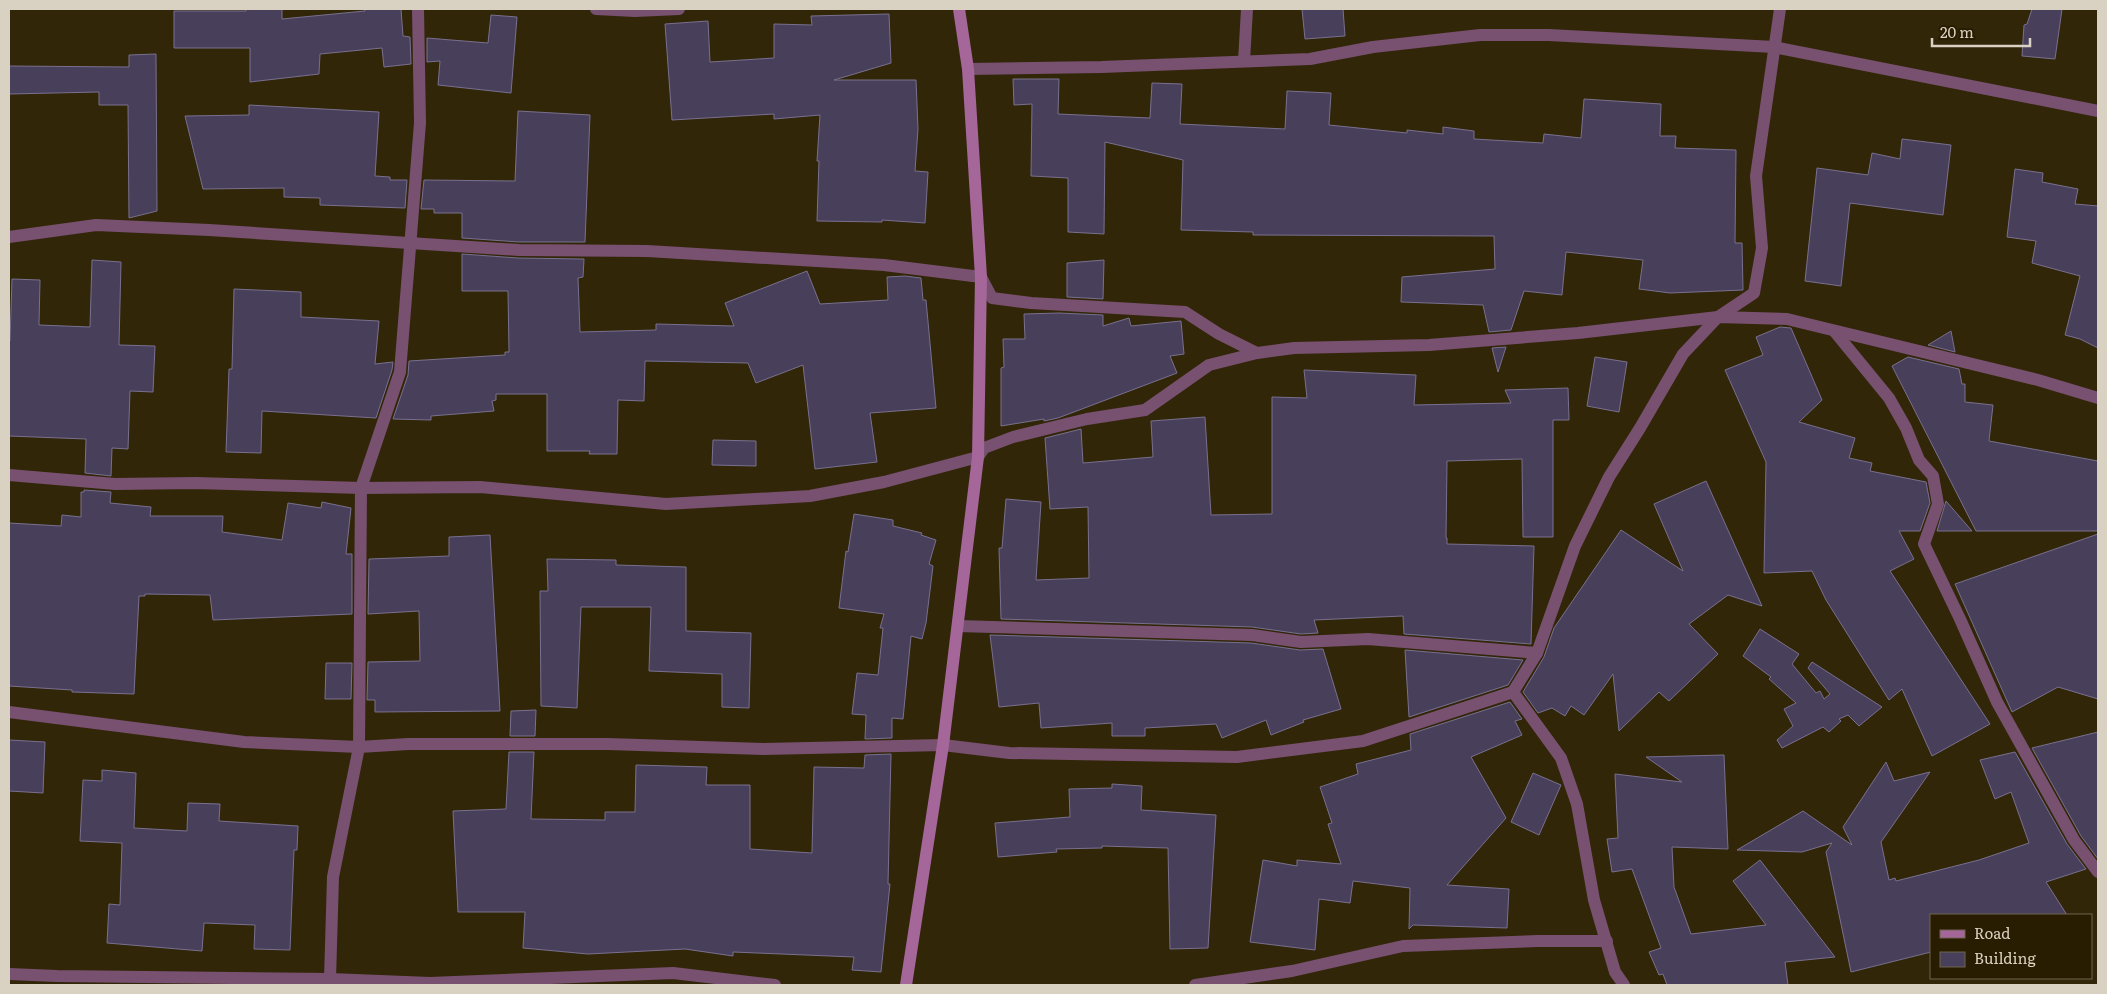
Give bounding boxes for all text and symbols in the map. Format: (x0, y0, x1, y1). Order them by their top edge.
scale bar (1932, 15, 2030, 47)
text: 20 m (1940, 20, 1974, 43)
legend (1930, 914, 2092, 979)
text: Road (1974, 921, 2010, 944)
text: Building (1974, 946, 2036, 969)

